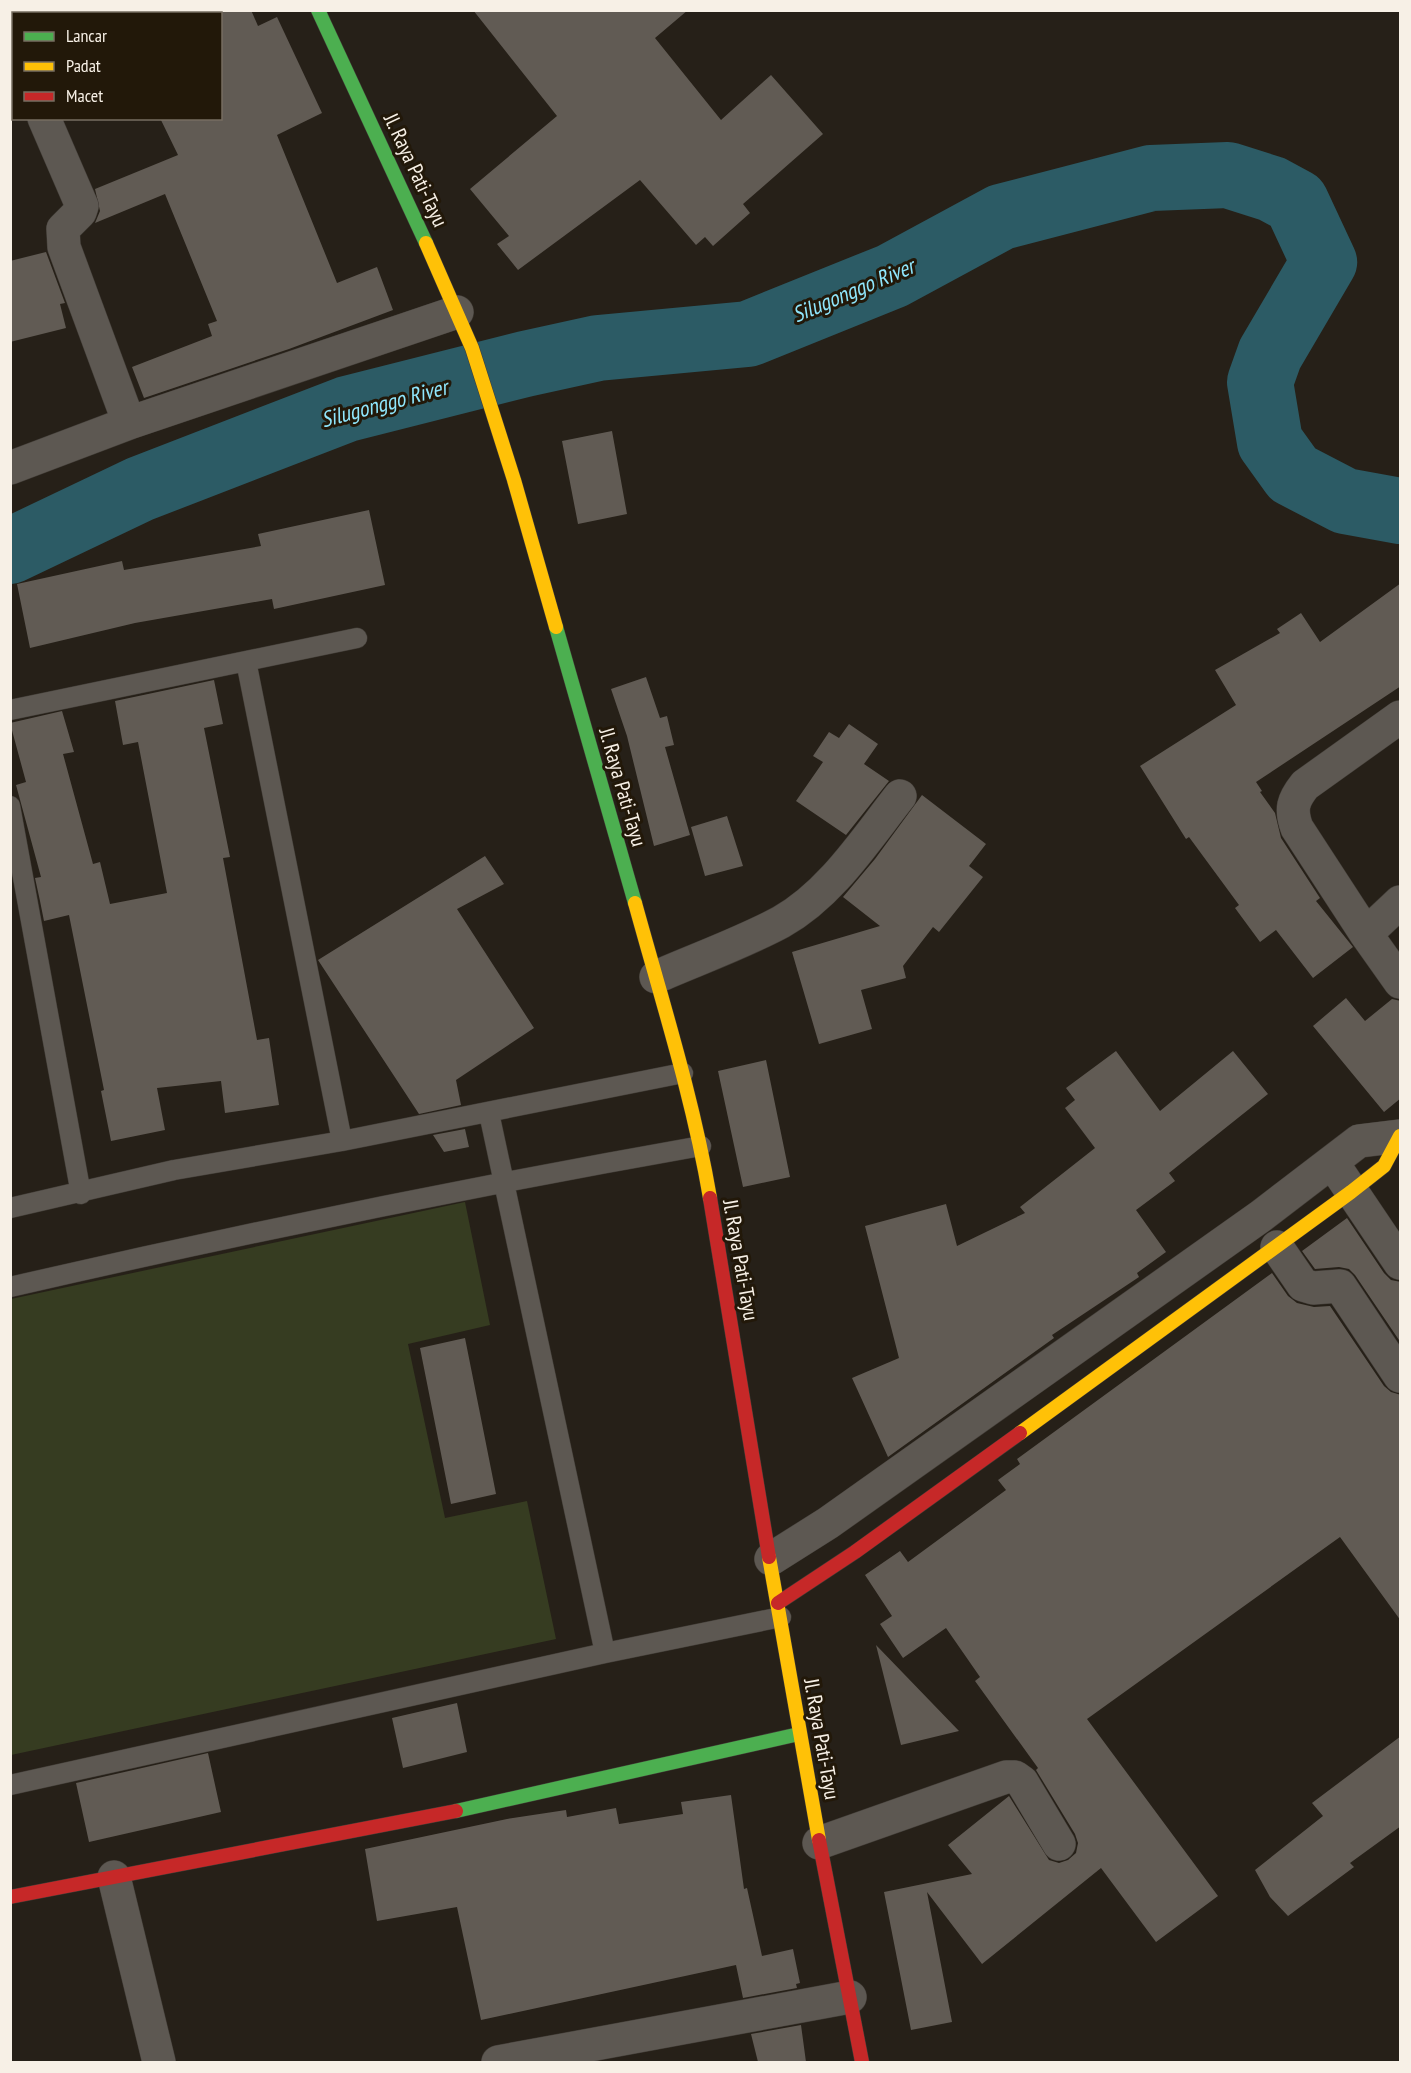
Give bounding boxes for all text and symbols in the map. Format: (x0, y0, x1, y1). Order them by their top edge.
legend (12, 12, 222, 120)
text: Lancar (66, 24, 107, 47)
text: Padat (66, 54, 101, 77)
text: Macet (66, 84, 103, 107)
street label: Jl. Raya Pati-Tayu (377, 108, 454, 231)
water label: Silugonggo River (788, 251, 921, 328)
water label: Silugonggo River (318, 372, 453, 433)
street label: Jl. Raya Pati-Tayu (593, 724, 653, 850)
street label: Jl. Raya Pati-Tayu (717, 1196, 765, 1323)
street label: Jl. Raya Pati-Tayu (798, 1675, 846, 1802)

